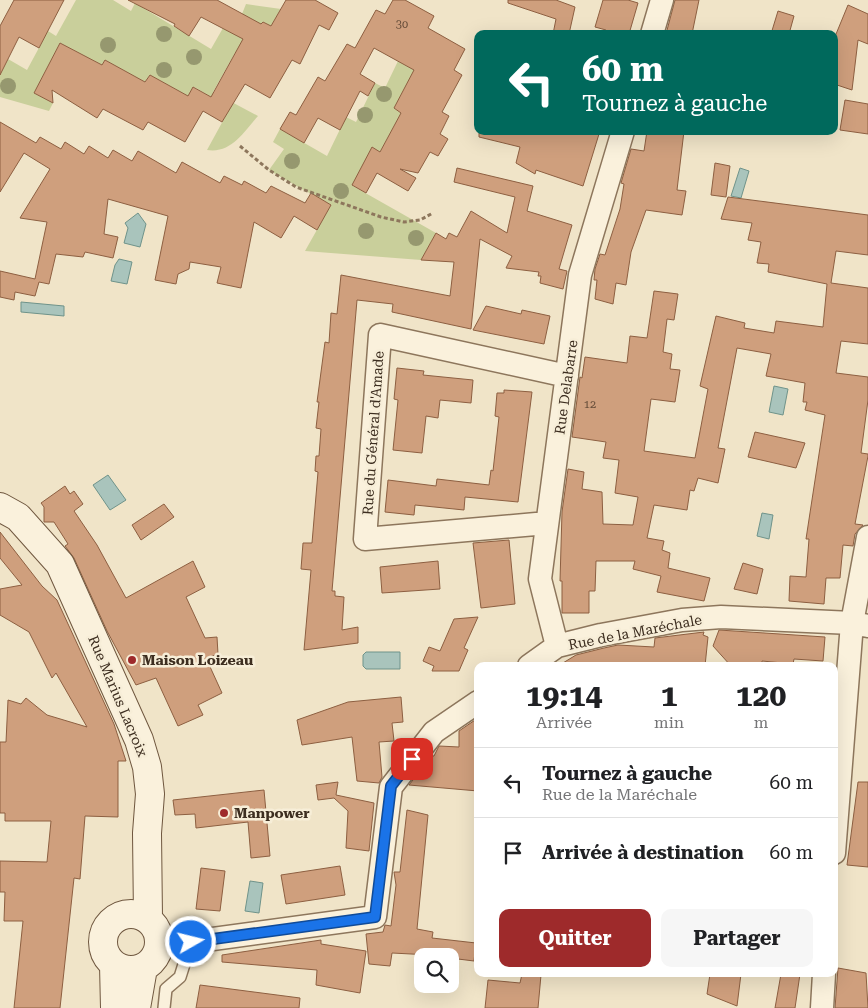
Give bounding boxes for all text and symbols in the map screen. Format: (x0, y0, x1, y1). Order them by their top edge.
house number: 30 (396, 18, 408, 31)
text: 60 m (582, 49, 664, 90)
icon: left (499, 50, 564, 115)
text: Tournez à gauche (582, 91, 767, 116)
street label: Rue Delabarre (551, 338, 581, 435)
street label: Rue du Général d'Amade (359, 350, 387, 516)
house number: 12 (584, 398, 596, 411)
street label: Rue de la Maréchale (567, 611, 703, 653)
street label: Rue Marius Lacroix (85, 633, 151, 759)
place label: Maison Loizeau (142, 652, 253, 668)
marker: Maison Loizeau (126, 654, 138, 666)
text: 19:14 (526, 678, 602, 713)
text: 1 (661, 678, 677, 713)
text: 120 (736, 678, 786, 713)
text: Arrivée (536, 713, 592, 732)
text: min (654, 713, 684, 732)
text: m (754, 713, 768, 732)
pin (391, 738, 433, 780)
icon: arrive (398, 745, 426, 773)
text: Tournez à gauche (542, 762, 712, 785)
icon: left (499, 769, 527, 797)
text: 60 m (770, 771, 813, 794)
text: Rue de la Maréchale (542, 785, 697, 804)
place label: Manpower (234, 805, 310, 821)
marker: Manpower (218, 807, 230, 819)
icon: arrive (499, 839, 527, 867)
text: Arrivée à destination (542, 841, 744, 864)
text: 60 m (770, 841, 813, 864)
button: Quitter (499, 909, 651, 967)
button: Partager (661, 909, 813, 967)
position arrow (164, 915, 216, 967)
map controls (414, 948, 459, 993)
button: search (414, 948, 459, 993)

